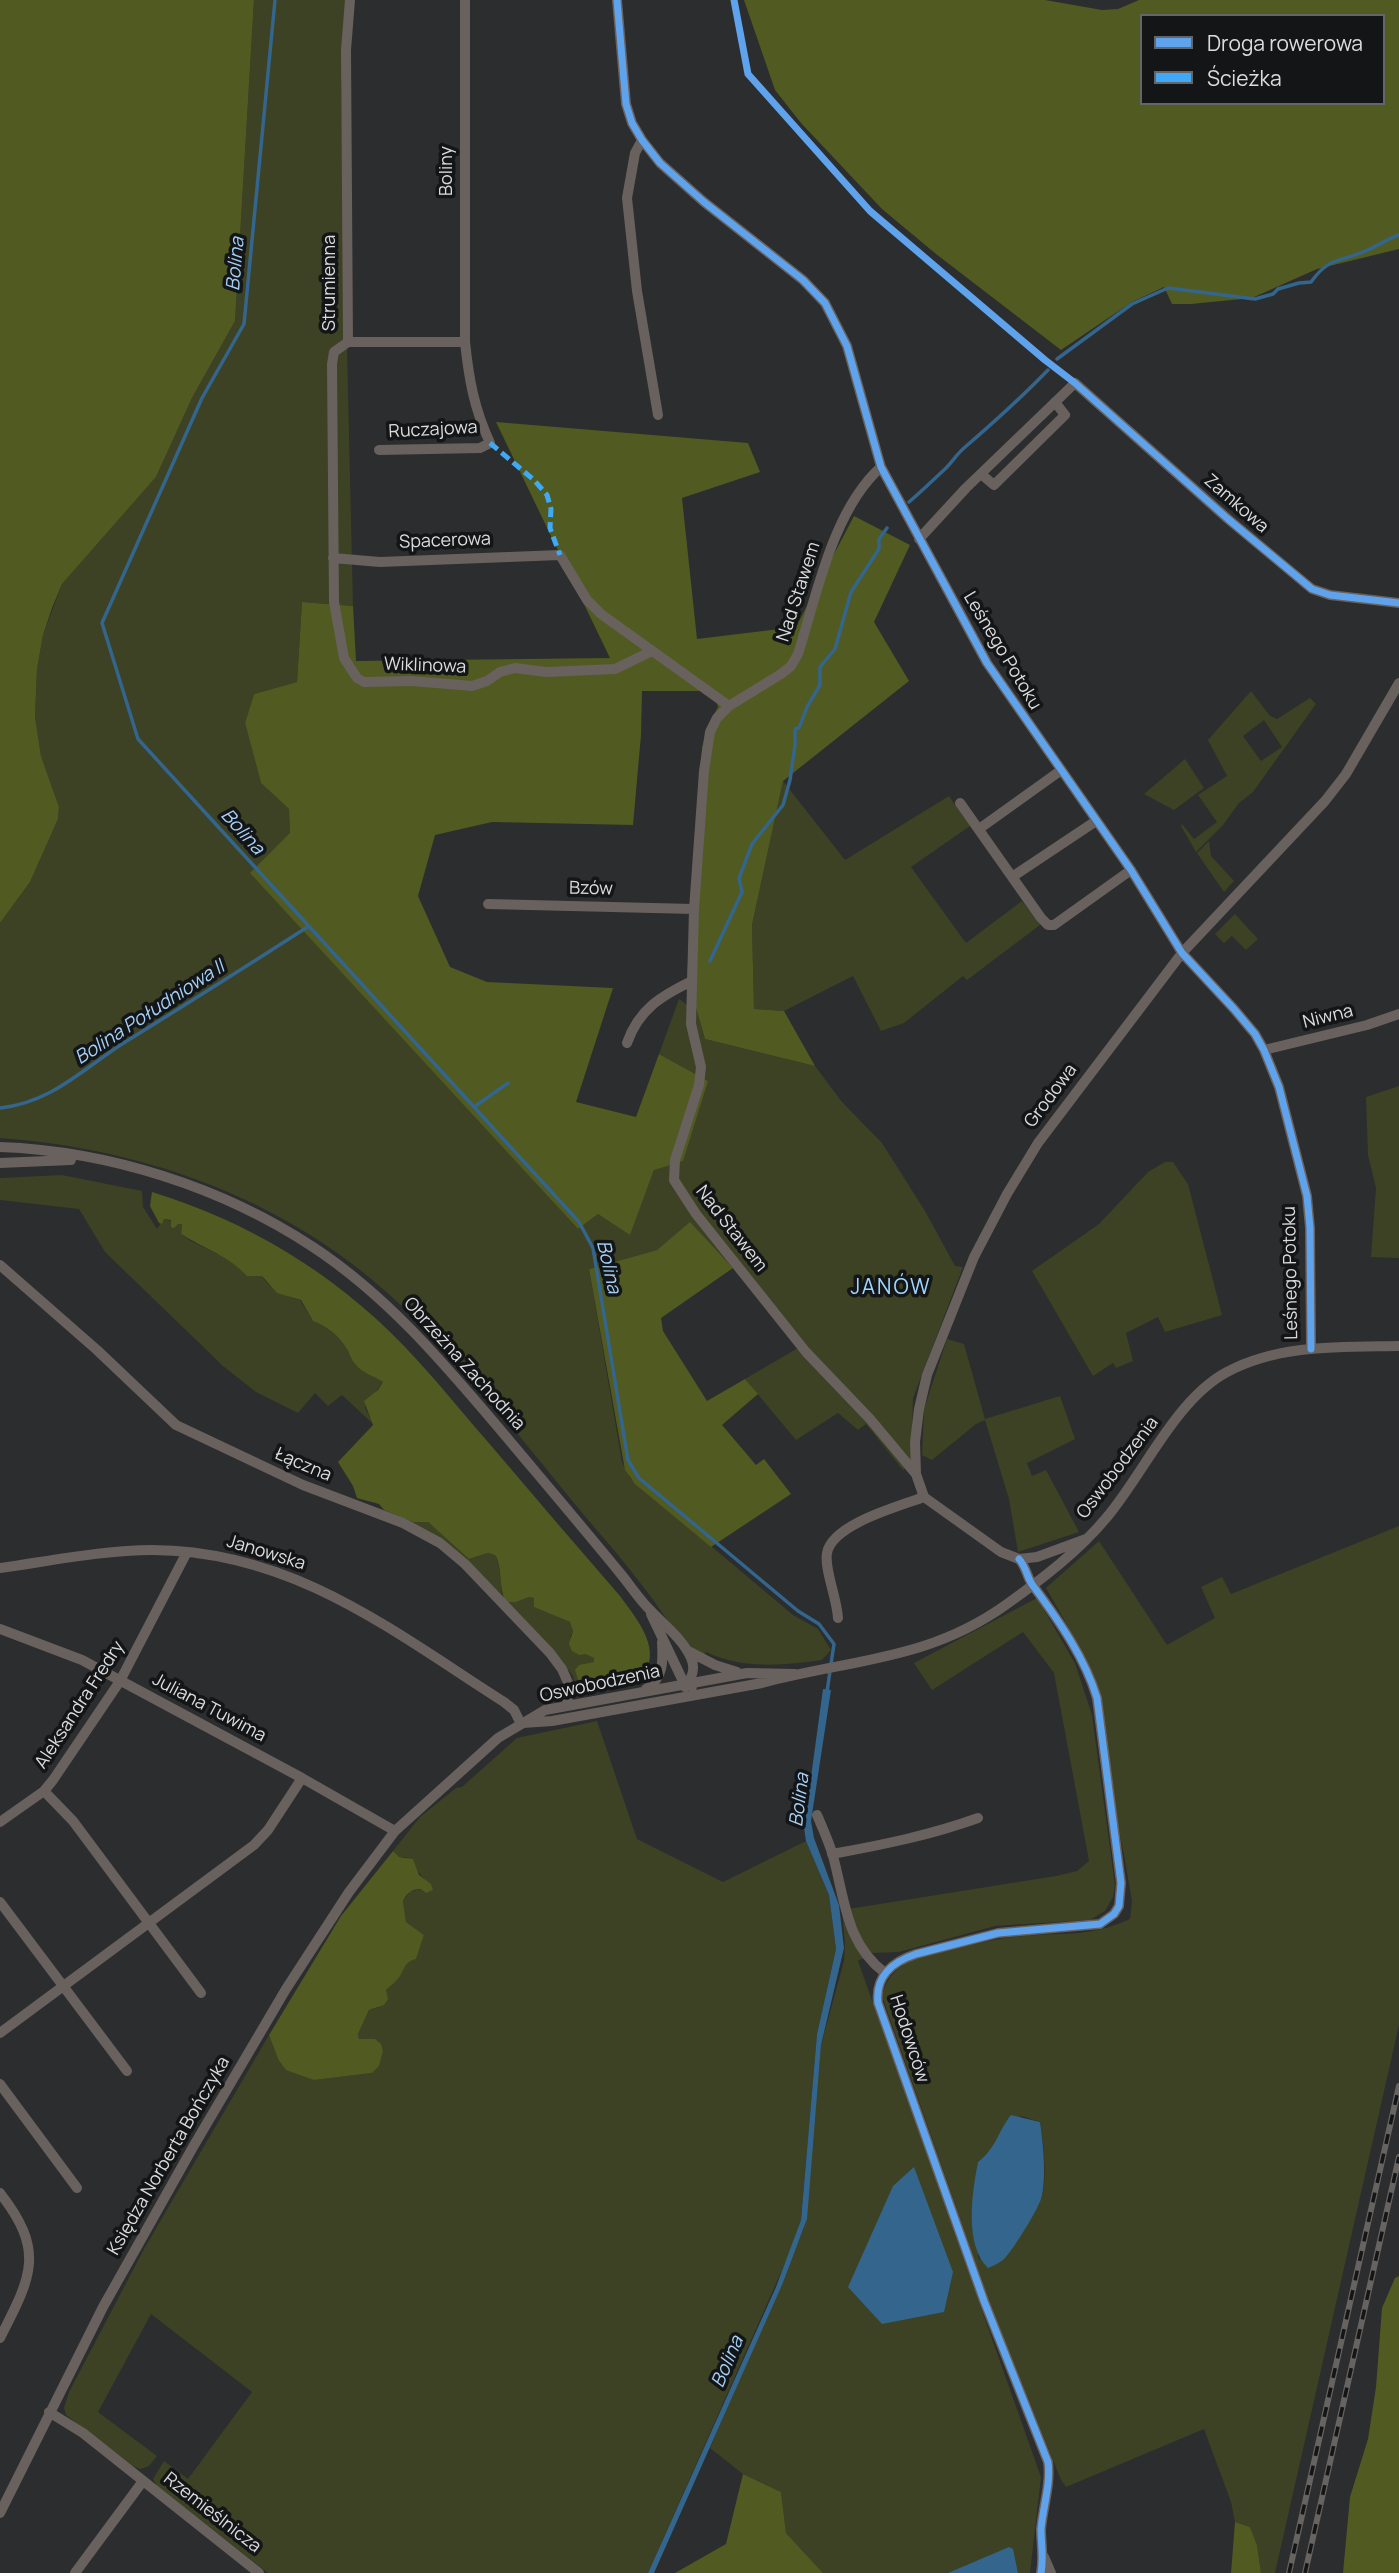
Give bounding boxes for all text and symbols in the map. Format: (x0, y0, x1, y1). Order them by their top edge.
legend (1140, 14, 1385, 105)
text: Droga rowerowa (1207, 29, 1363, 57)
text: Ścieżka (1207, 64, 1282, 92)
street label: Boliny (436, 146, 458, 196)
street label: Strumienna (319, 235, 341, 331)
water label: Bolina (222, 236, 250, 292)
street label: Ruczajowa (388, 417, 478, 443)
street label: Zamkowa (1199, 470, 1273, 538)
street label: Spacerowa (399, 529, 491, 553)
street label: Nad Stawem (773, 539, 825, 645)
street label: Leśnego Potoku (958, 588, 1046, 714)
street label: Wiklinowa (384, 654, 466, 678)
water label: Bolina (216, 804, 268, 860)
street label: Bzów (569, 878, 613, 900)
water label: Bolina Południowa II (71, 956, 229, 1070)
street label: Niwna (1301, 1000, 1355, 1034)
street label: Grodowa (1020, 1060, 1082, 1132)
street label: Nad Stawem (691, 1182, 771, 1276)
street label: Leśnego Potoku (1279, 1206, 1303, 1340)
water label: Bolina (591, 1238, 625, 1296)
district label: JANÓW (851, 1275, 931, 1301)
street label: Obrzeżna Zachodnia (399, 1293, 529, 1435)
street label: Oswobodzenia (1073, 1413, 1163, 1523)
street label: Łączna (271, 1443, 335, 1487)
street label: Janowska (224, 1531, 308, 1575)
street label: Aleksandra Fredry (31, 1637, 129, 1773)
street label: Oswobodzenia (538, 1661, 662, 1707)
street label: Juliana Tuwima (149, 1669, 269, 1747)
water label: Bolina (785, 1772, 815, 1828)
street label: Hodowców (885, 1992, 933, 2086)
street label: Księdza Norberta Bończyka (103, 2053, 235, 2259)
water label: Bolina (707, 2333, 749, 2391)
street label: Rzemieślnicza (159, 2468, 265, 2558)

